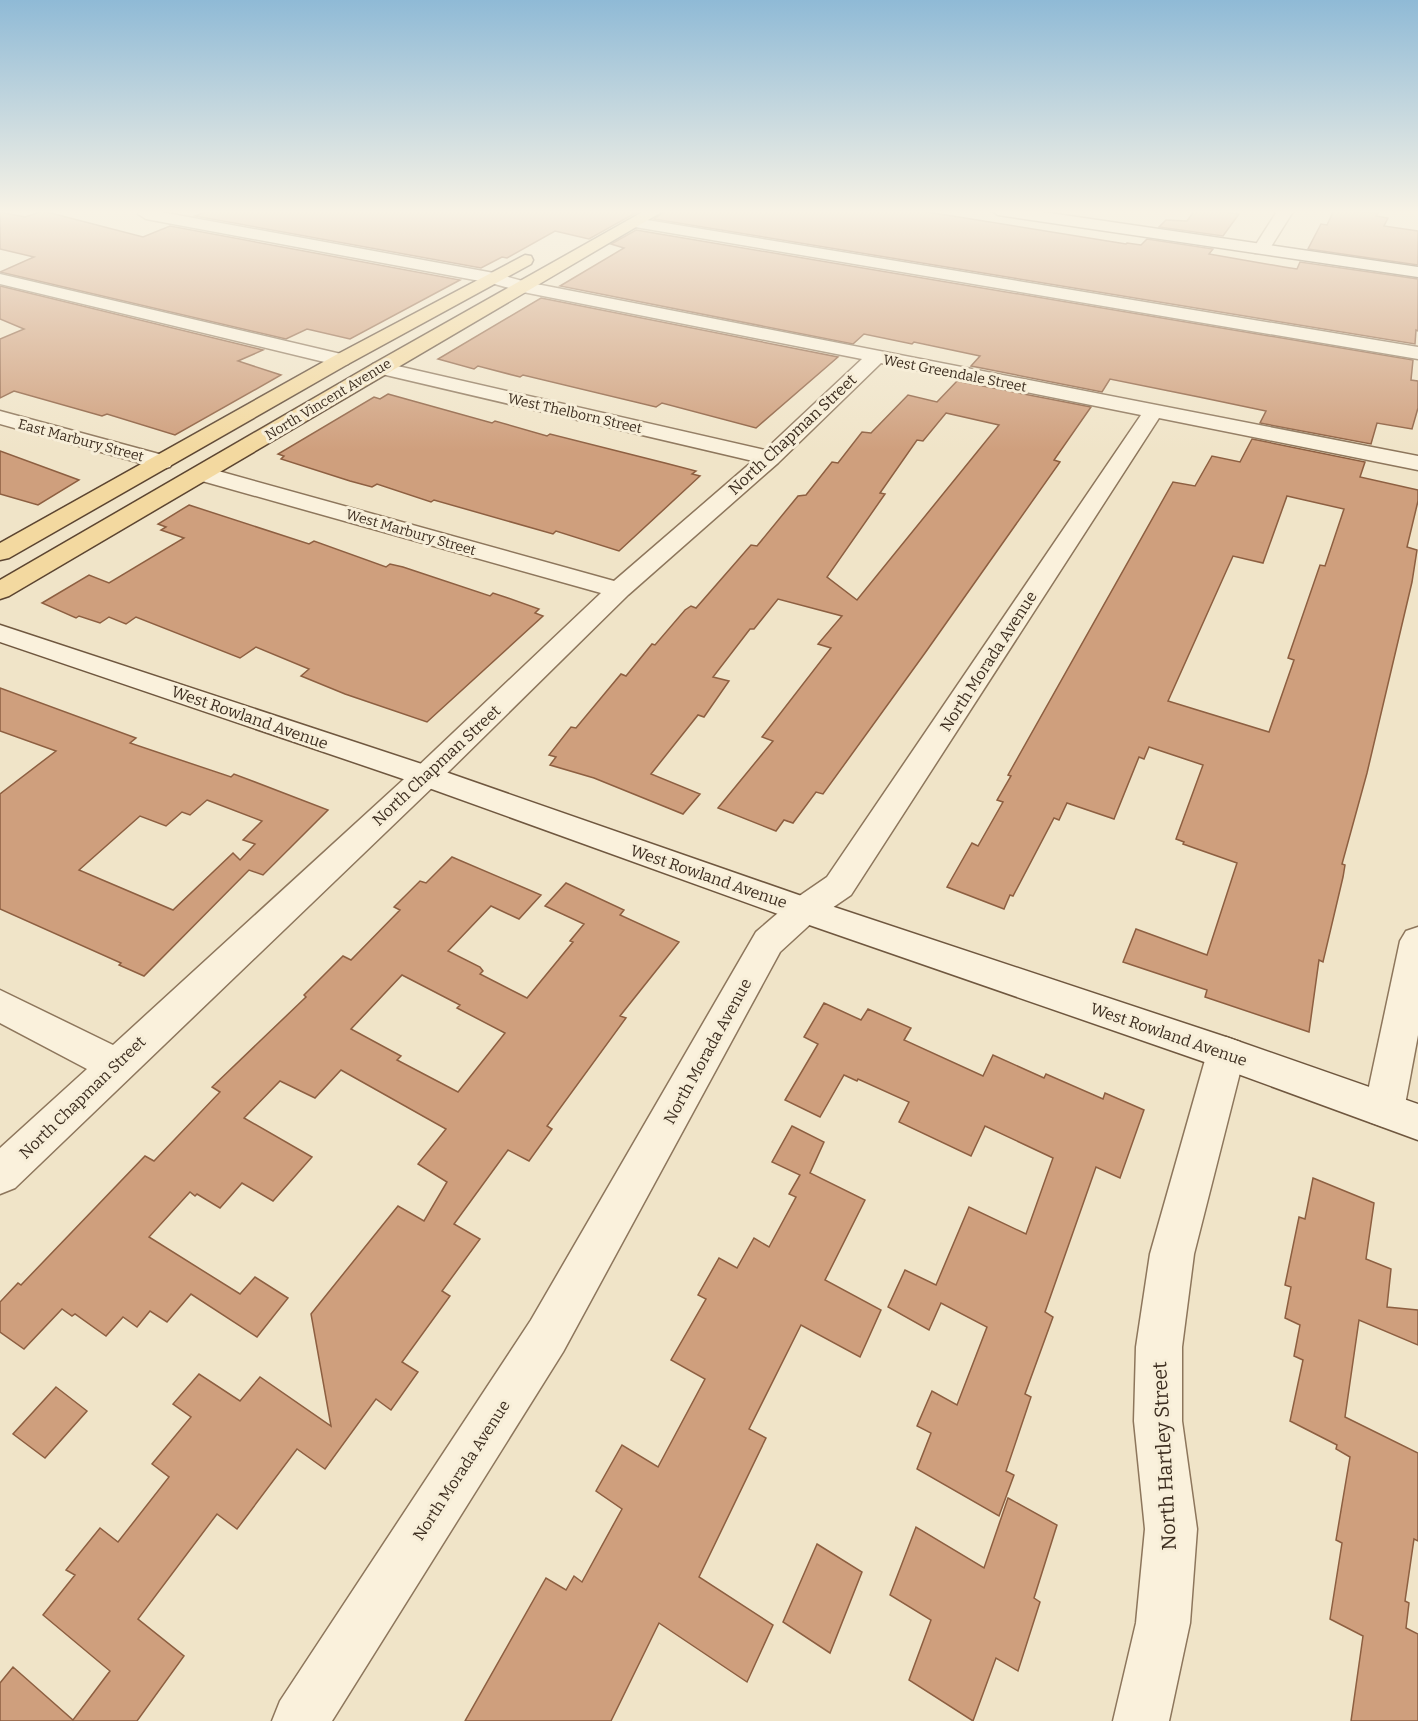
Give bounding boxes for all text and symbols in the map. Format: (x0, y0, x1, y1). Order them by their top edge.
street label: West Greendale Street (882, 351, 1028, 396)
street label: North Vincent Avenue (262, 355, 394, 444)
street label: North Chapman Street (724, 370, 860, 499)
street label: West Thelborn Street (506, 390, 644, 437)
street label: East Marbury Street (16, 416, 146, 465)
street label: West Marbury Street (344, 506, 478, 559)
street label: North Morada Avenue (936, 588, 1041, 735)
street label: West Rowland Avenue (169, 682, 331, 753)
street label: North Chapman Street (368, 701, 504, 830)
street label: West Rowland Avenue (628, 841, 790, 912)
street label: North Morada Avenue (660, 975, 755, 1127)
street label: West Rowland Avenue (1088, 999, 1250, 1070)
street label: North Chapman Street (15, 1032, 150, 1163)
street label: North Hartley Street (1147, 1361, 1181, 1551)
street label: North Morada Avenue (409, 1397, 514, 1544)

